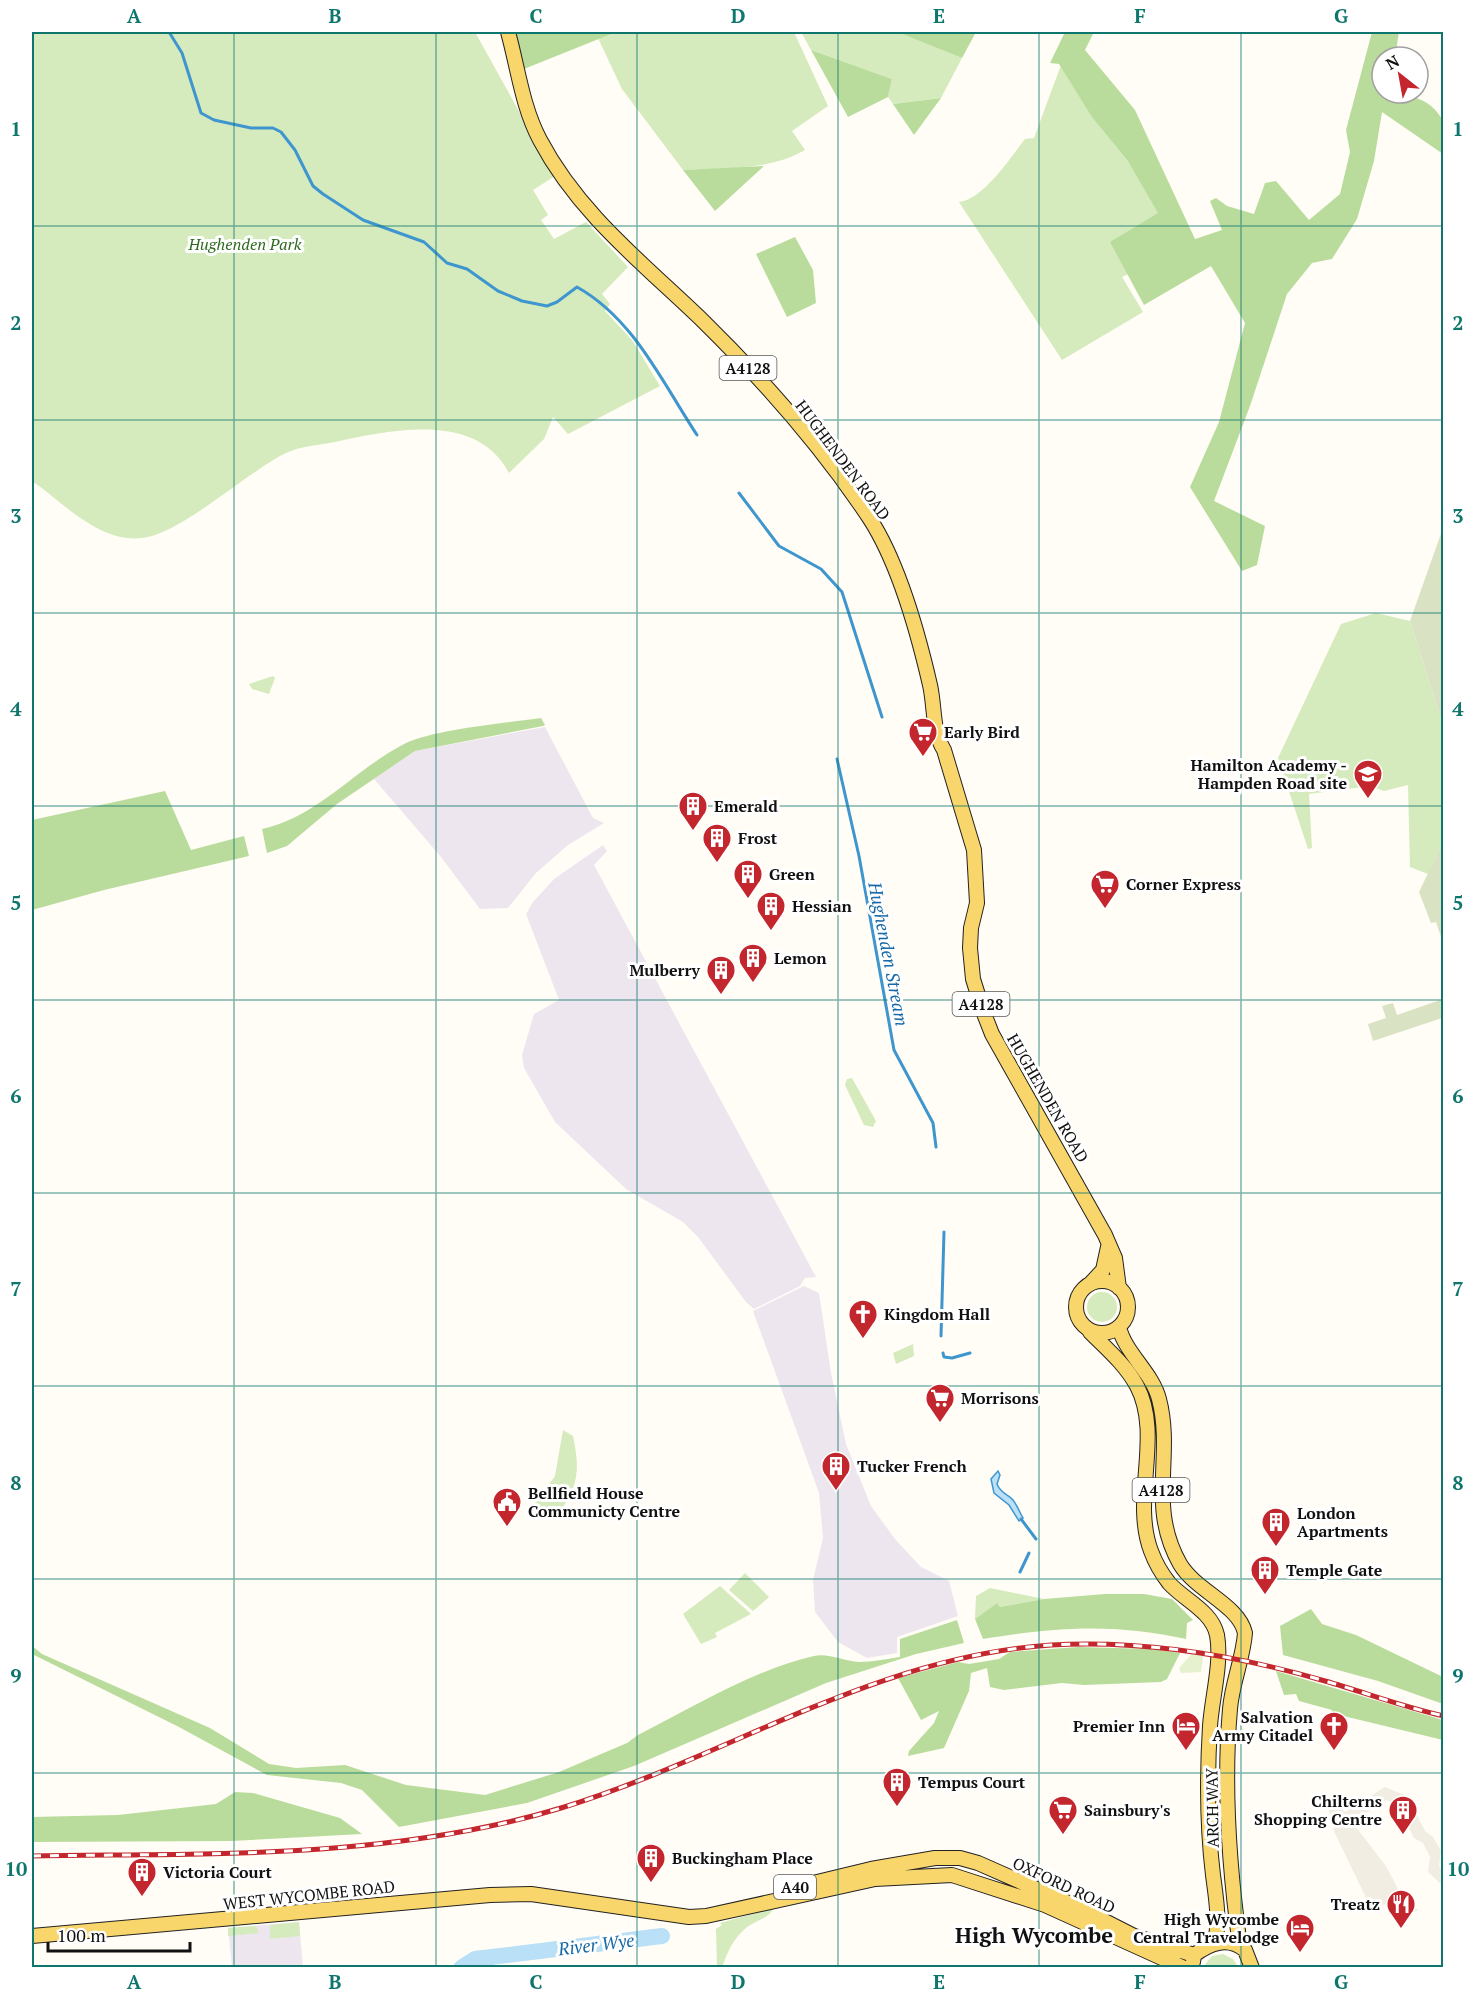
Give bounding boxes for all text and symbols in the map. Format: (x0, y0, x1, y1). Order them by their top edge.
text: A (127, 2, 142, 29)
text: B (329, 2, 342, 29)
text: C (529, 2, 543, 29)
text: D (731, 2, 745, 29)
text: E (933, 2, 945, 29)
text: F (1134, 2, 1146, 29)
text: G (1334, 2, 1348, 29)
north arrow (1370, 45, 1430, 105)
text: N (1381, 50, 1403, 75)
text: 1 (10, 115, 22, 142)
text: 1 (1452, 115, 1464, 142)
park label: Hughenden Park (188, 233, 302, 255)
text: 2 (10, 309, 22, 336)
text: 2 (1452, 309, 1464, 336)
road number: A4128 (720, 356, 777, 380)
street label: HUGHENDEN ROAD (791, 395, 895, 525)
text: 3 (10, 502, 22, 529)
text: 3 (1452, 502, 1464, 529)
text: 4 (10, 695, 22, 722)
text: 4 (1452, 695, 1464, 722)
supermarket icon: Early Bird (907, 716, 939, 758)
place label: Early Bird (944, 721, 1020, 743)
place label: Hamilton Academy - Hampden Road site (1190, 754, 1347, 794)
school or university icon: Hamilton Academy - Hampden Road site (1352, 758, 1384, 800)
building icon: Emerald (677, 790, 709, 832)
place label: Emerald (714, 795, 778, 817)
building icon: Frost (701, 822, 733, 864)
place label: Frost (738, 827, 778, 849)
building icon: Green (732, 858, 764, 900)
place label: Green (769, 863, 815, 885)
supermarket icon: Corner Express (1089, 868, 1121, 910)
place label: Corner Express (1126, 873, 1241, 895)
water label: Hughenden Stream (863, 879, 915, 1028)
text: 5 (10, 889, 22, 916)
text: 5 (1452, 889, 1464, 916)
building icon: Hessian (755, 890, 787, 932)
place label: Hessian (792, 895, 853, 917)
building icon: Lemon (737, 942, 769, 984)
place label: Lemon (774, 947, 827, 969)
building icon: Mulberry (705, 954, 737, 996)
place label: Mulberry (629, 959, 701, 981)
road number: A4128 (952, 992, 1010, 1016)
street label: HUGHENDEN ROAD (1002, 1030, 1094, 1166)
text: 6 (10, 1082, 22, 1109)
text: 6 (1452, 1082, 1464, 1109)
text: 7 (10, 1275, 22, 1302)
text: 7 (1452, 1275, 1464, 1302)
church icon: Kingdom Hall (847, 1298, 879, 1340)
place label: Kingdom Hall (884, 1303, 990, 1325)
supermarket icon: Morrisons (924, 1382, 956, 1424)
place label: Morrisons (961, 1387, 1039, 1409)
building icon: Tucker French (820, 1450, 852, 1492)
place label: Tucker French (857, 1455, 968, 1477)
text: 8 (10, 1469, 22, 1496)
text: 8 (1452, 1469, 1464, 1496)
road number: A4128 (1132, 1478, 1190, 1502)
place label: Bellfield House Communicty Centre (528, 1482, 681, 1522)
public building icon: Bellfield House Communicty Centre (491, 1486, 523, 1528)
place label: London Apartments (1297, 1502, 1388, 1542)
building icon: London Apartments (1260, 1506, 1292, 1548)
building icon: Temple Gate (1249, 1554, 1281, 1596)
place label: Temple Gate (1286, 1559, 1383, 1581)
text: 9 (10, 1662, 22, 1689)
text: 9 (1452, 1662, 1464, 1689)
place label: Salvation Army Citadel (1212, 1706, 1314, 1746)
hotel icon: Premier Inn (1170, 1710, 1202, 1752)
church icon: Salvation Army Citadel (1318, 1710, 1350, 1752)
place label: Premier Inn (1073, 1715, 1166, 1737)
building icon: Tempus Court (881, 1766, 913, 1808)
street label: ARCH WAY (1200, 1767, 1224, 1848)
place label: Tempus Court (918, 1771, 1026, 1793)
place label: Chilterns Shopping Centre (1254, 1790, 1382, 1830)
supermarket icon: Sainsbury's (1047, 1794, 1079, 1836)
building icon: Chilterns Shopping Centre (1387, 1794, 1419, 1836)
place label: Sainsbury's (1084, 1799, 1170, 1821)
building icon: Buckingham Place (635, 1842, 667, 1884)
place label: Buckingham Place (672, 1847, 813, 1869)
street label: OXFORD ROAD (1009, 1852, 1119, 1918)
text: 10 (5, 1855, 27, 1882)
text: 10 (1447, 1855, 1469, 1882)
building icon: Victoria Court (126, 1856, 158, 1898)
place label: Victoria Court (163, 1861, 272, 1883)
street label: WEST WYCOMBE ROAD (222, 1875, 396, 1915)
road number: A40 (774, 1875, 816, 1899)
restaurant icon: Treatz (1385, 1888, 1417, 1930)
place label: Treatz (1331, 1893, 1380, 1915)
place label: High Wycombe Central Travelodge (1133, 1908, 1279, 1948)
hotel icon: High Wycombe Central Travelodge (1284, 1912, 1316, 1954)
scale bar (48, 1915, 190, 1953)
district label: High Wycombe (955, 1920, 1113, 1949)
text: 100 m (57, 1923, 106, 1947)
water label: River Wye (556, 1927, 635, 1961)
text: A (127, 1968, 142, 1995)
text: B (329, 1968, 342, 1995)
text: C (529, 1968, 543, 1995)
text: D (731, 1968, 745, 1995)
text: E (933, 1968, 945, 1995)
text: F (1134, 1968, 1146, 1995)
text: G (1334, 1968, 1348, 1995)

